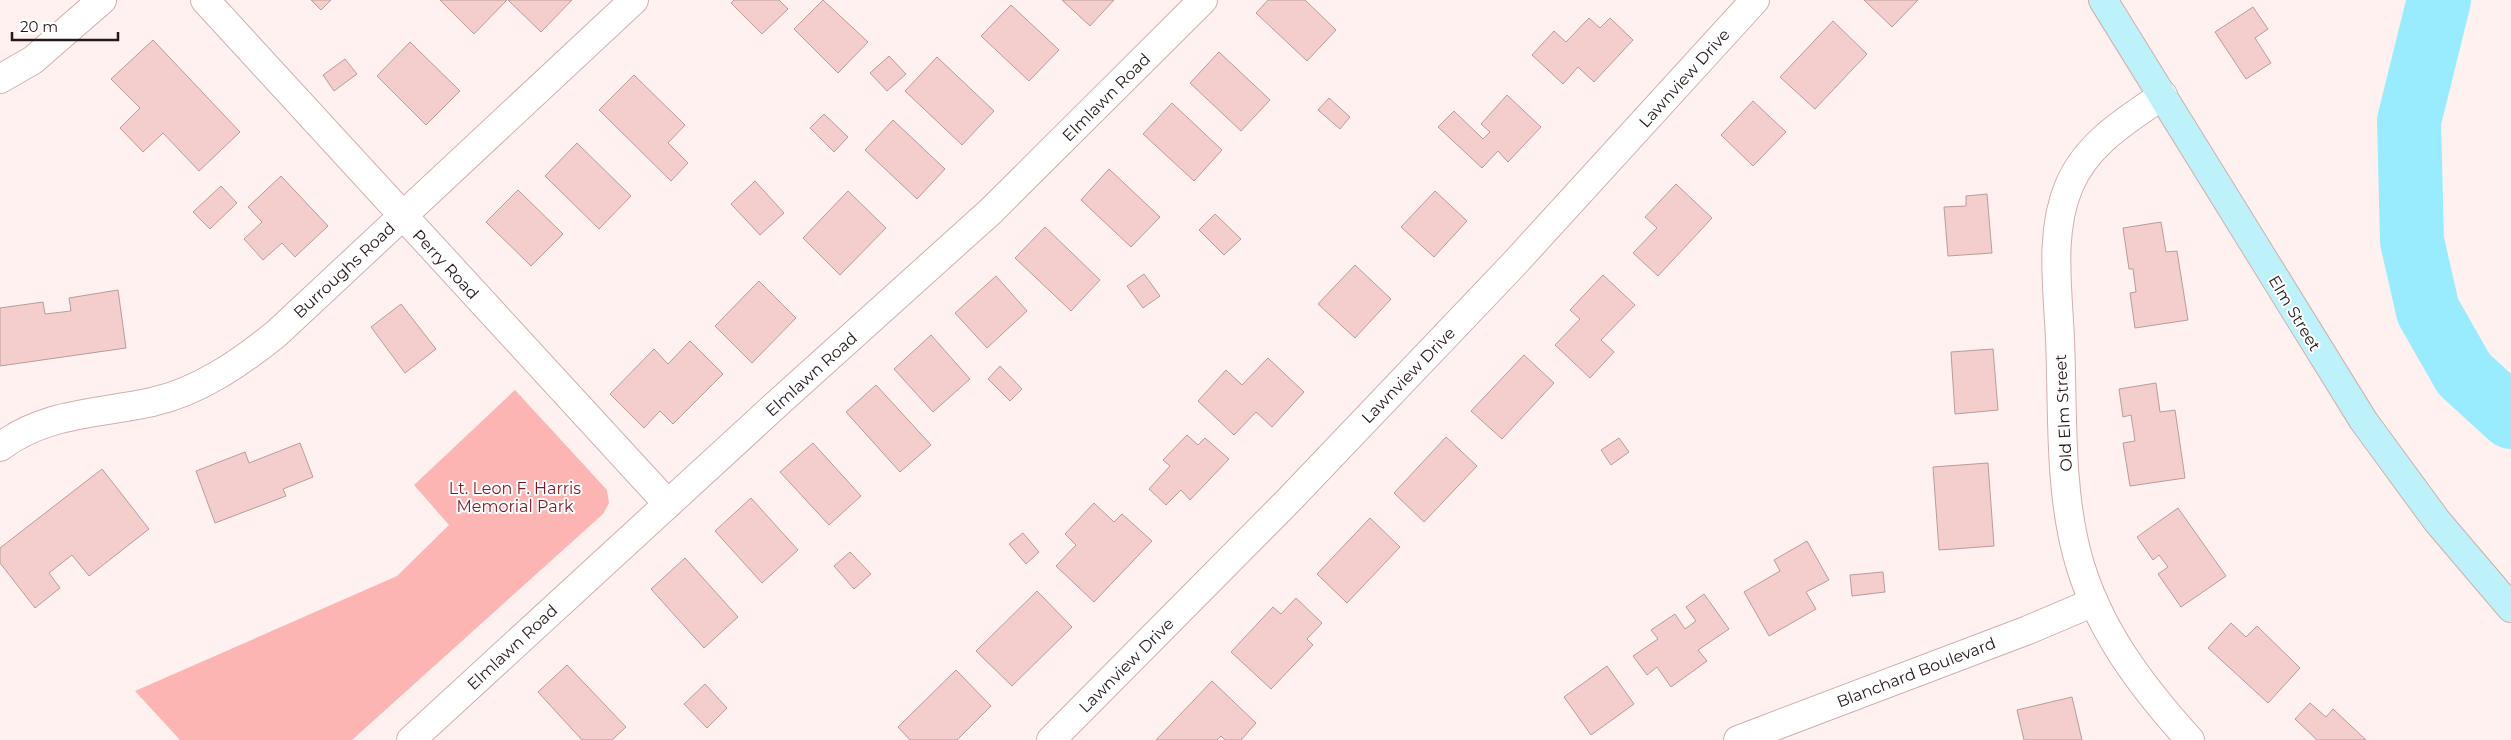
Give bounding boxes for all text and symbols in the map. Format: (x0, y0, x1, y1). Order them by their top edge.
scale bar (12, 10, 119, 42)
text: 20 m (20, 17, 58, 36)
street label: Lawnview Drive (1635, 25, 1734, 132)
street label: Elmlawn Road (1058, 49, 1154, 145)
street label: Burroughs Road (290, 219, 399, 322)
street label: Perry Road (409, 226, 483, 303)
street label: Elm Street (2265, 272, 2325, 355)
street label: Lawnview Drive (1358, 323, 1459, 427)
street label: Elmlawn Road (762, 328, 861, 420)
street label: Old Elm Street (2051, 353, 2076, 472)
park label: Lt. Leon F. Harris Memorial Park (449, 479, 581, 516)
street label: Elmlawn Road (463, 601, 561, 694)
street label: Lawnview Drive (1075, 614, 1178, 717)
street label: Blanchard Boulevard (1834, 633, 1998, 712)

